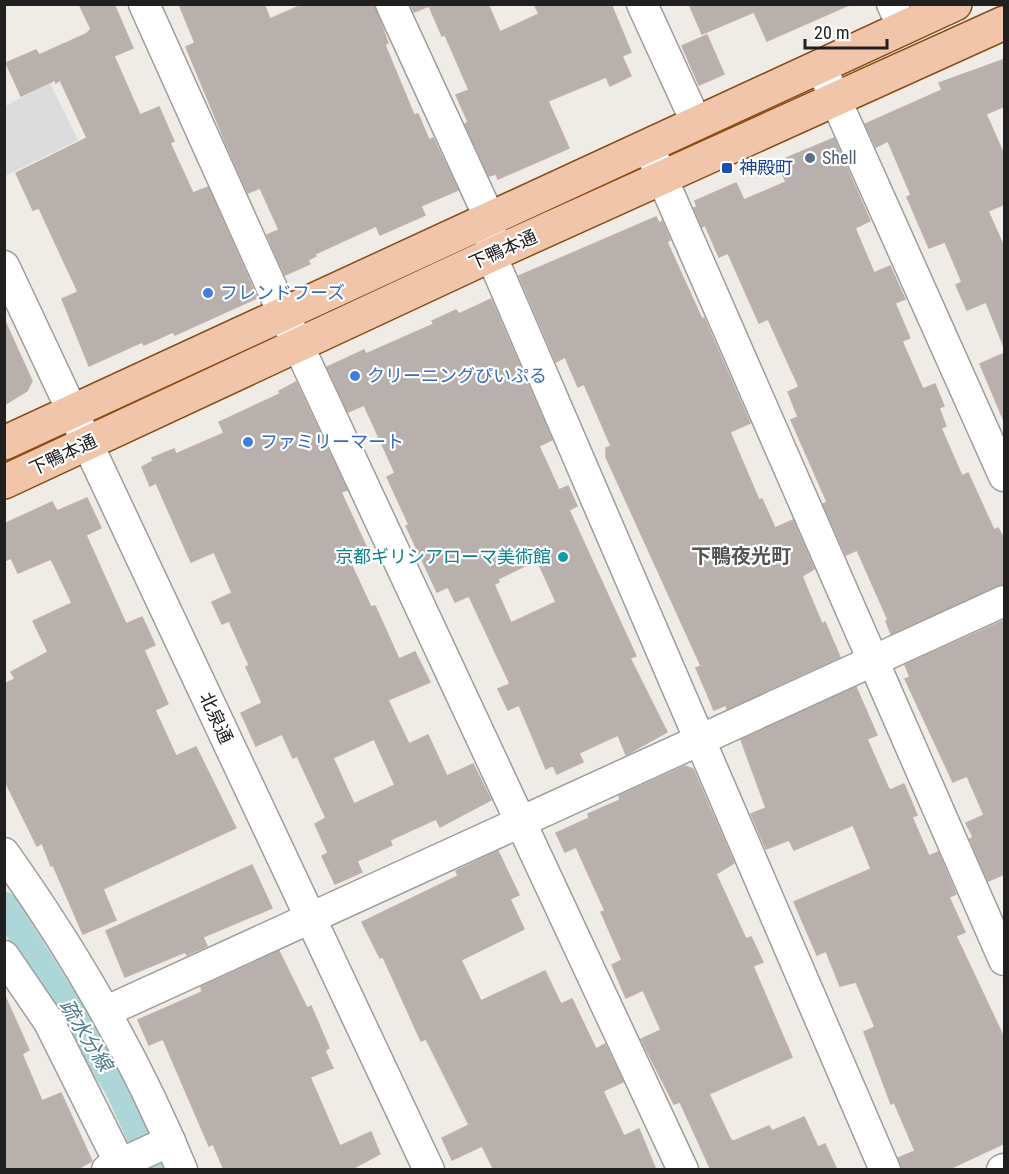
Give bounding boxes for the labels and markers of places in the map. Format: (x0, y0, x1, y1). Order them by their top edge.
place label: Shell (822, 147, 857, 168)
marker: Shell (803, 151, 817, 165)
place label: 神殿町 (739, 157, 793, 178)
marker: 神殿町 (720, 161, 734, 175)
place label: フレンドフーズ (220, 282, 345, 303)
marker: フレンドフーズ (201, 286, 215, 300)
place label: クリーニングぴいぷる (367, 365, 547, 386)
marker: クリーニングぴいぷる (348, 369, 362, 383)
place label: ファミリーマート (260, 431, 404, 452)
marker: ファミリーマート (241, 435, 255, 449)
place label: 京都ギリシアローマ美術館 (335, 546, 551, 567)
marker: 京都ギリシアローマ美術館 (556, 550, 570, 564)

